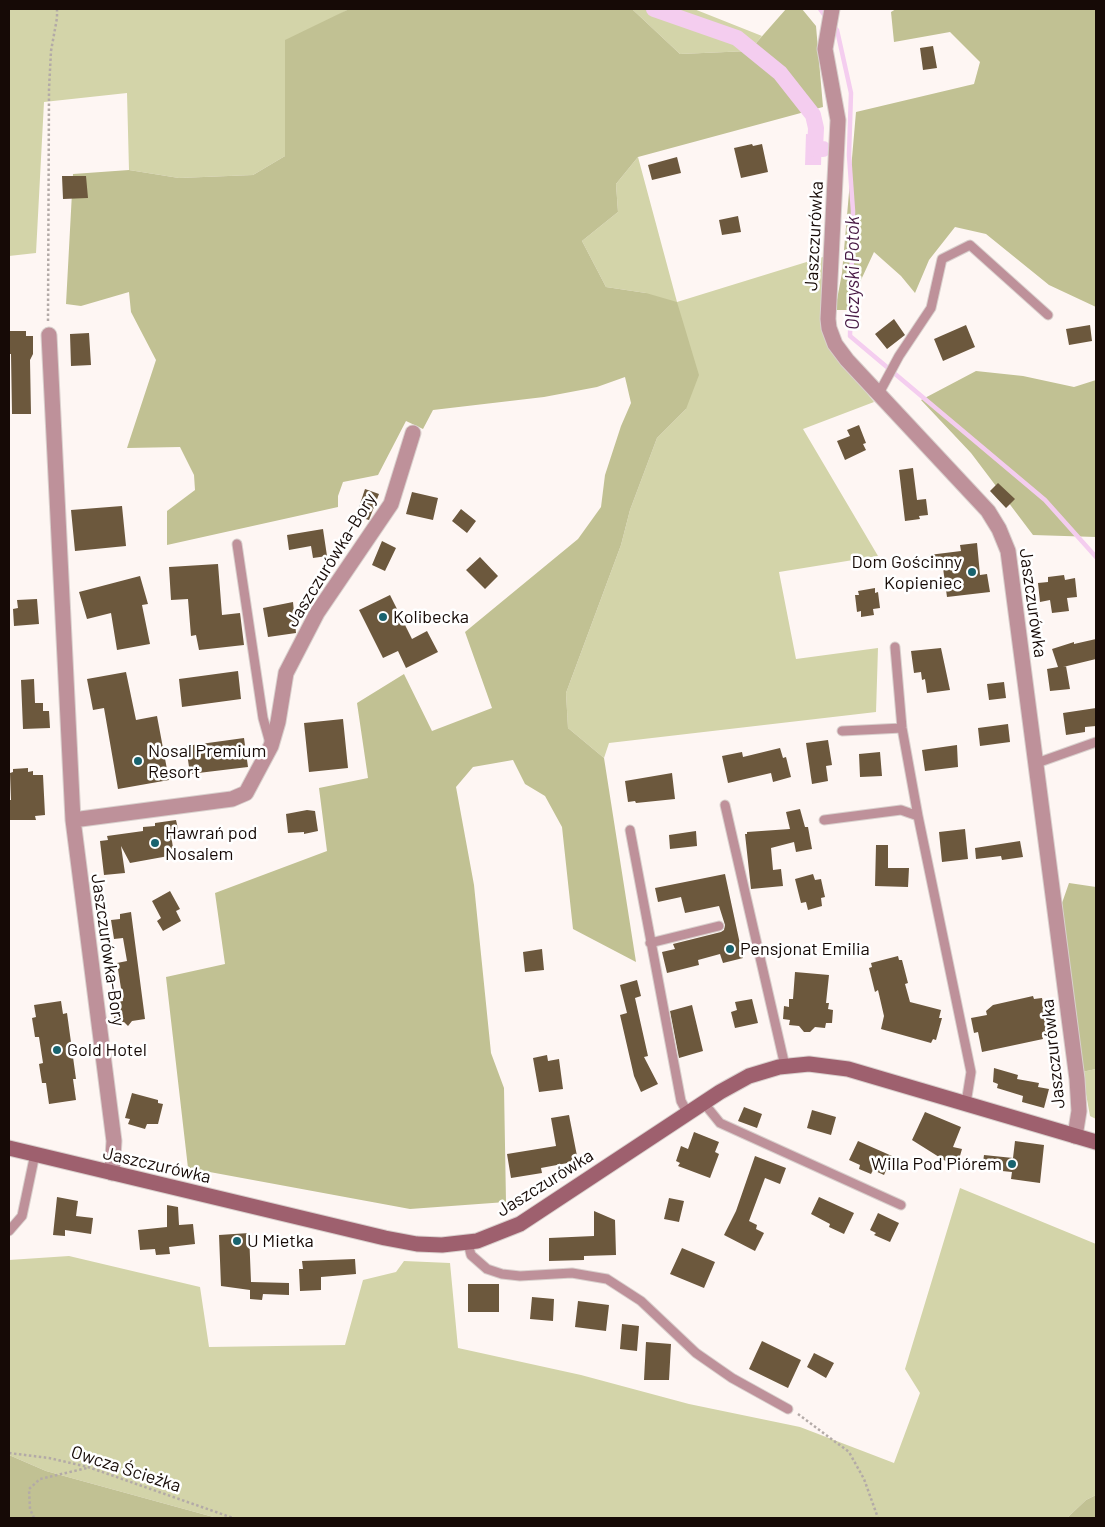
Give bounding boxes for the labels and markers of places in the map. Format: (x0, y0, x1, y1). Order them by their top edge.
place label: Dom Gościnny Kopieniec (852, 551, 962, 594)
marker: Dom Gościnny Kopieniec (966, 566, 978, 578)
place label: Kolibecka (393, 606, 469, 628)
marker: Kolibecka (377, 611, 389, 623)
place label: Nosal Premium Resort (148, 740, 266, 782)
marker: Nosal Premium Resort (132, 755, 144, 767)
place label: Hawrań pod Nosalem (165, 822, 257, 864)
marker: Hawrań pod Nosalem (149, 837, 161, 849)
place label: Pensjonat Emilia (740, 938, 870, 960)
marker: Pensjonat Emilia (724, 943, 736, 955)
place label: Gold Hotel (67, 1039, 147, 1061)
marker: Gold Hotel (51, 1044, 63, 1056)
place label: Willa Pod Piórem (871, 1153, 1002, 1175)
marker: Willa Pod Piórem (1006, 1158, 1018, 1170)
place label: U Mietka (247, 1230, 314, 1252)
marker: U Mietka (231, 1235, 243, 1247)

